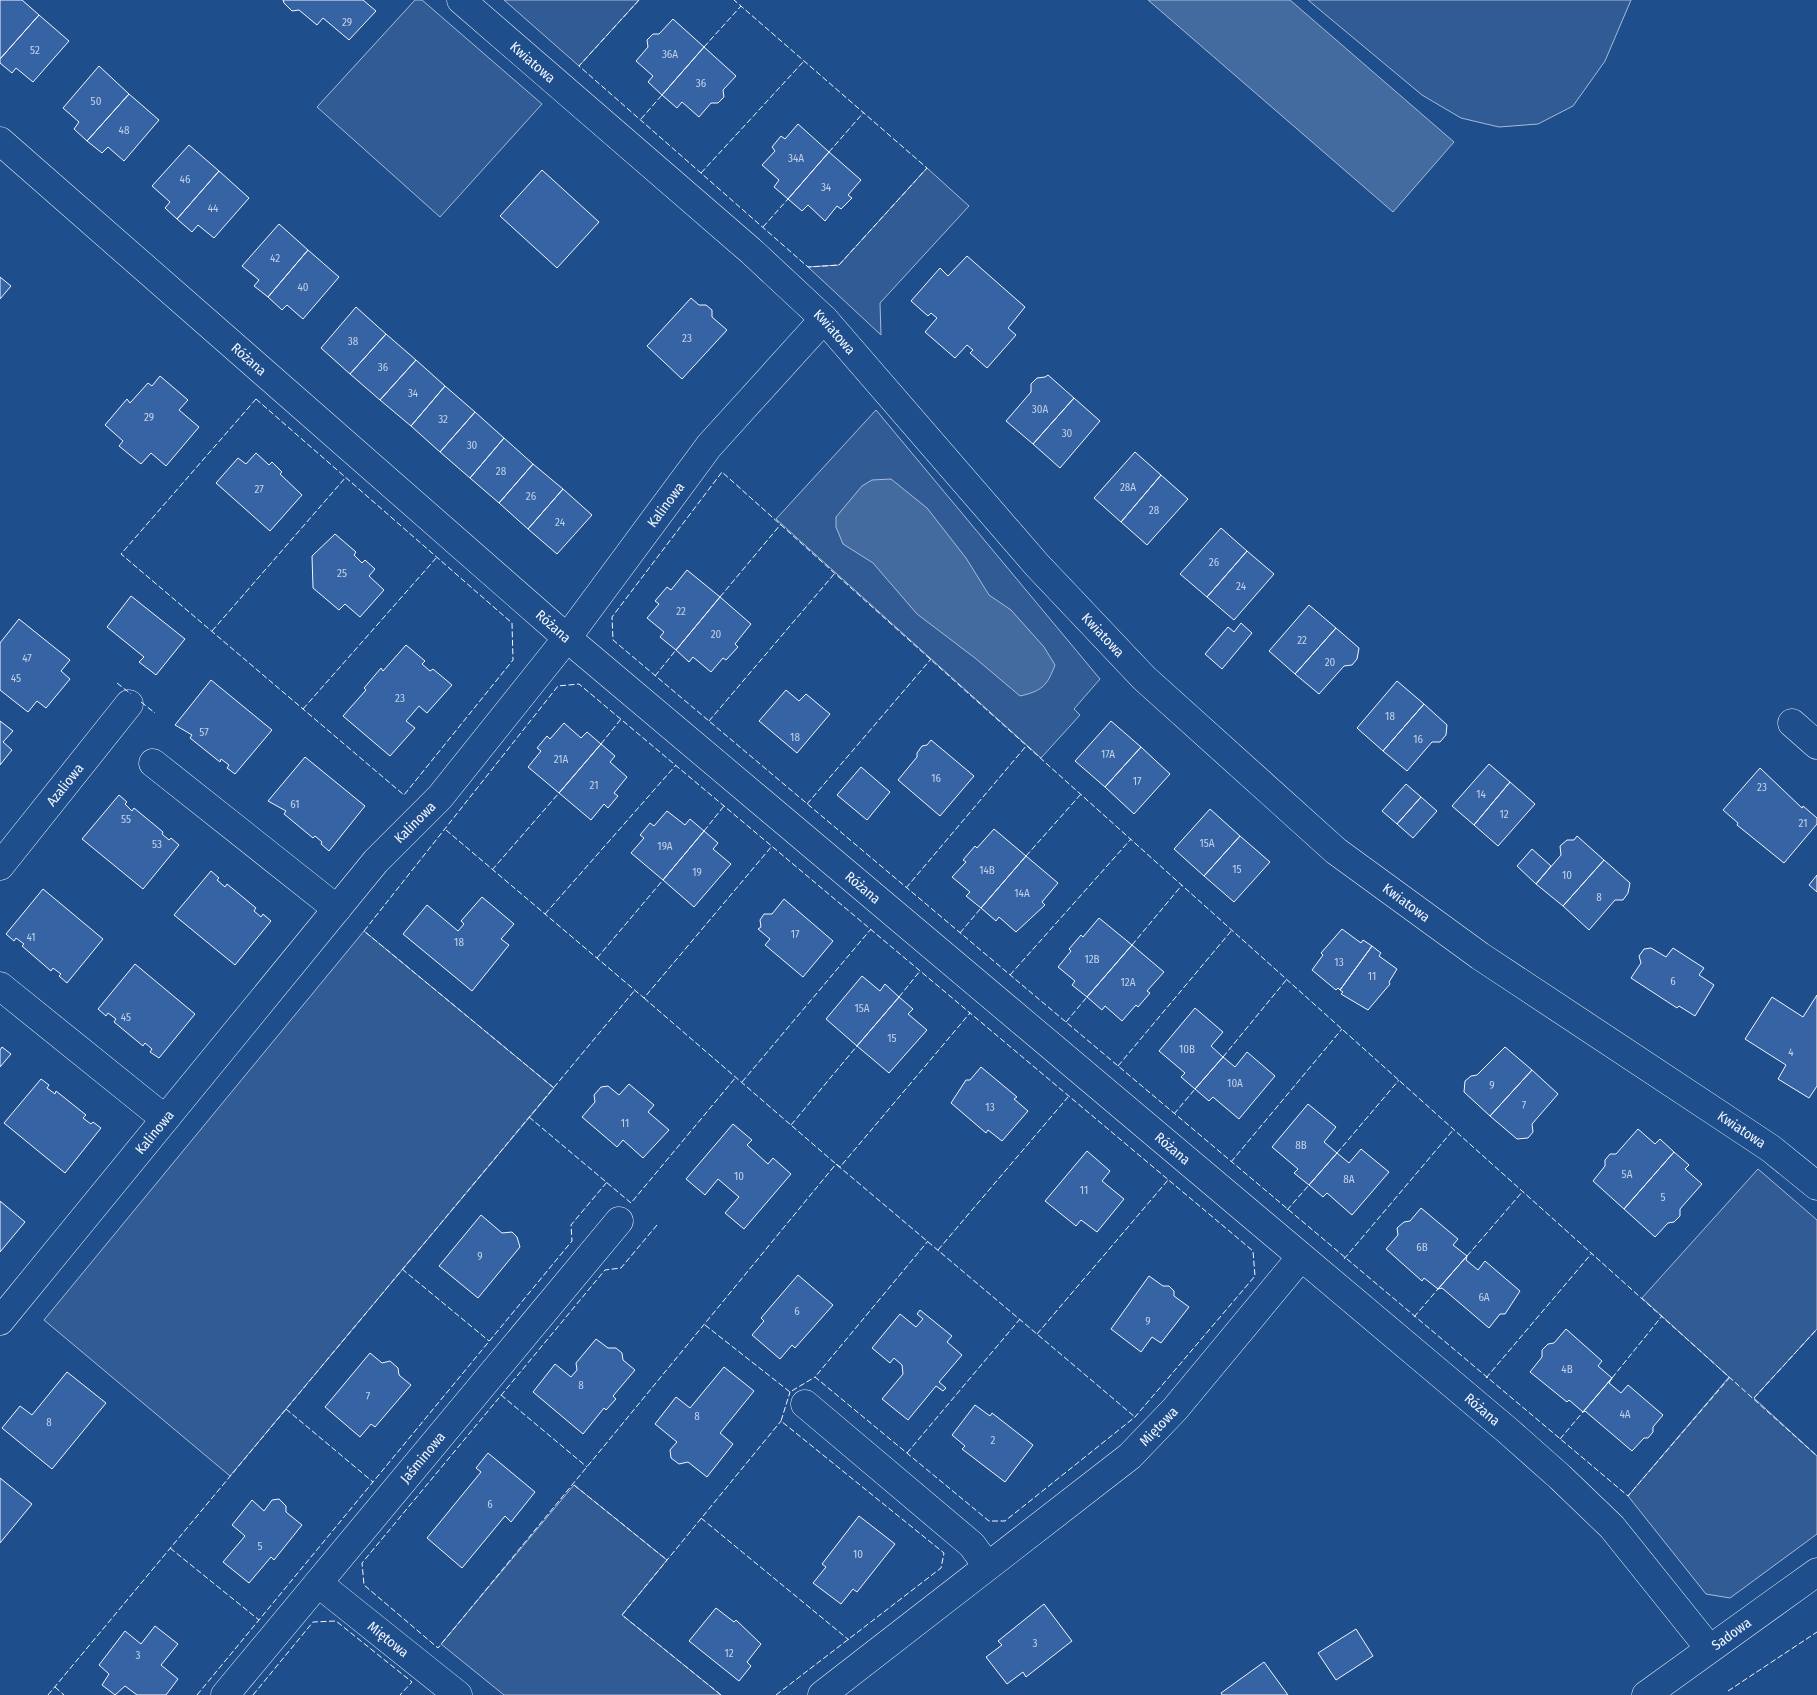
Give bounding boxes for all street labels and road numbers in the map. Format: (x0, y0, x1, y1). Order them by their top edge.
street label: Kwiatowa (507, 38, 559, 87)
street label: Kwiatowa (810, 306, 859, 358)
street label: Różana (228, 339, 270, 379)
street label: Kalinowa (643, 479, 688, 531)
street label: Różana (532, 606, 575, 646)
street label: Kwiatowa (1078, 609, 1128, 661)
street label: Azaliowa (43, 760, 87, 809)
street label: Kalinowa (390, 798, 439, 847)
street label: Różana (842, 868, 884, 907)
street label: Kwiatowa (1379, 879, 1434, 925)
street label: Kalinowa (131, 1107, 178, 1158)
street label: Kwiatowa (1714, 1107, 1769, 1152)
street label: Różana (1151, 1129, 1194, 1168)
street label: Różana (1461, 1389, 1504, 1429)
street label: Miętowa (1136, 1403, 1181, 1450)
street label: Jaśminowa (396, 1428, 449, 1486)
street label: Sadowa (1708, 1614, 1754, 1654)
street label: Miętowa (364, 1618, 412, 1661)

